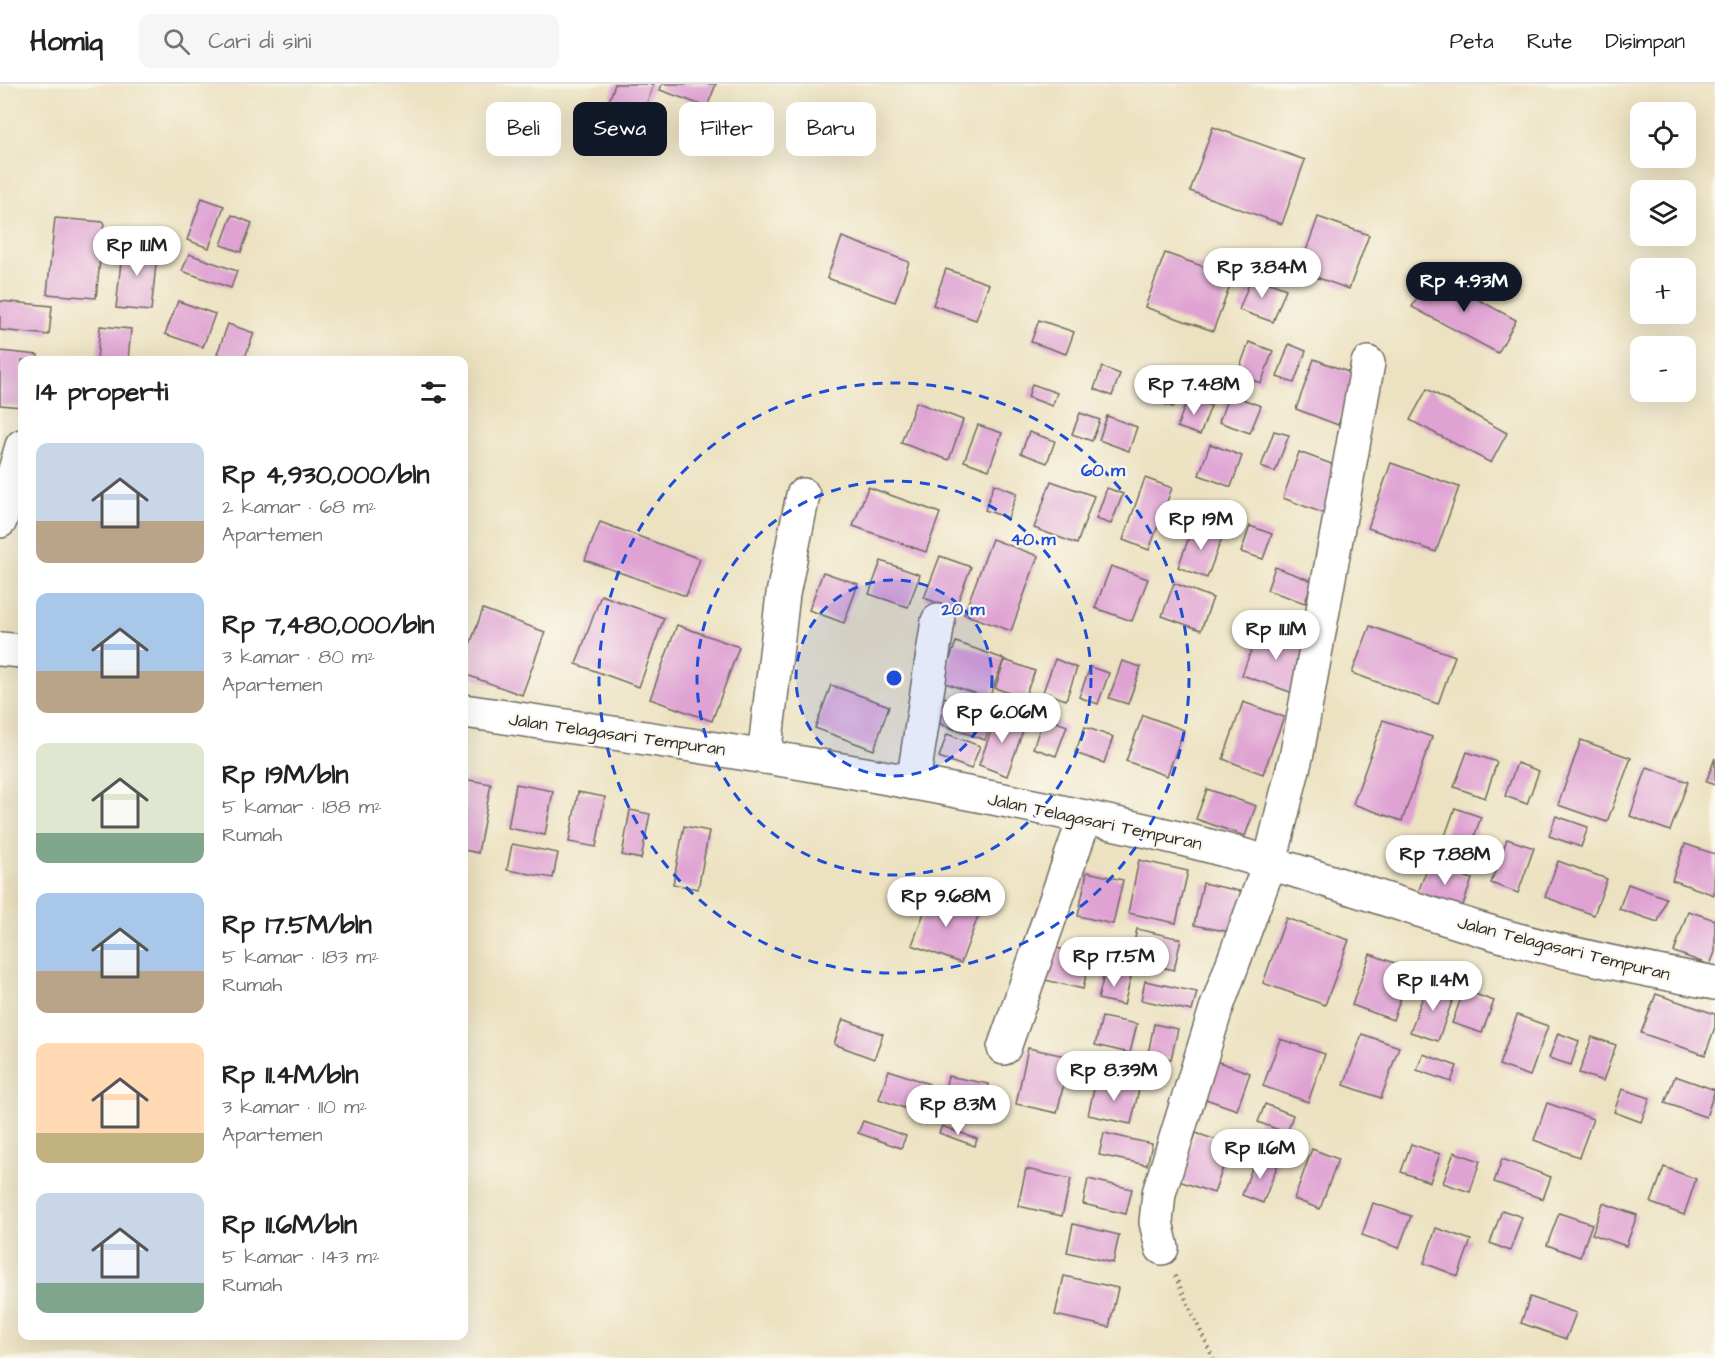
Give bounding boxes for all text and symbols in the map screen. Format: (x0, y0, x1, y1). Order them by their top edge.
search box (139, 14, 559, 68)
text: Homiq (30, 22, 103, 61)
icon: search (160, 25, 193, 58)
text: Cari di sini (208, 26, 311, 57)
text: Peta (1450, 27, 1494, 56)
text: Rute (1527, 27, 1572, 56)
text: Disimpan (1605, 27, 1685, 56)
chip: Beli (486, 102, 561, 156)
chip: Sewa (573, 102, 667, 156)
chip: Filter (679, 102, 774, 156)
chip: Baru (786, 102, 876, 156)
map controls (1630, 102, 1696, 402)
button: locate (1630, 102, 1696, 168)
button: layers (1630, 180, 1696, 246)
pin: Rp 11.1M (75, 226, 199, 277)
text: Rp 11.1M (107, 231, 167, 259)
pin: Rp 3.84M (1200, 248, 1324, 299)
text: Rp 3.84M (1217, 253, 1307, 281)
button: + (1630, 258, 1696, 324)
pin: Rp 4.93M (1402, 262, 1526, 313)
text: Rp 4.93M (1420, 267, 1508, 295)
button: − (1630, 336, 1696, 402)
pin: Rp 7.48M (1132, 365, 1256, 416)
text: Rp 7.48M (1148, 370, 1240, 398)
text: 14 properti (36, 374, 168, 410)
icon: filters (417, 376, 450, 409)
text: Rp 4,930,000/bln (222, 457, 430, 493)
text: 60 m (1081, 458, 1126, 483)
icon: home (84, 467, 156, 539)
text: 2 kamar · 68 m² (222, 493, 376, 521)
pin: Rp 19M (1152, 500, 1250, 551)
text: Rp 19M (1169, 505, 1233, 533)
text: Apartemen (222, 521, 322, 549)
text: 40 m (1011, 527, 1056, 552)
text: 20 m (941, 597, 985, 622)
text: Rp 7,480,000/bln (222, 607, 434, 643)
pin: Rp 11.1M (1214, 610, 1338, 661)
text: Rp 11.1M (1246, 615, 1306, 643)
icon: home (84, 617, 156, 689)
text: 3 kamar · 80 m² (222, 643, 375, 671)
centre of rings (884, 668, 904, 688)
text: Apartemen (222, 671, 322, 699)
pin: Rp 6.06M (940, 693, 1064, 744)
text: Rp 6.06M (957, 698, 1047, 726)
street label: Jalan Telagasari Tempuran (507, 707, 727, 763)
text: Rp 19M/bln (222, 757, 349, 793)
icon: home (84, 767, 156, 839)
street label: Jalan Telagasari Tempuran (985, 787, 1204, 857)
text: 5 kamar · 188 m² (222, 793, 382, 821)
text: Rumah (222, 821, 282, 849)
pin: Rp 7.88M (1383, 835, 1507, 886)
text: Rp 7.88M (1400, 840, 1491, 868)
pin: Rp 9.68M (884, 877, 1008, 928)
text: Rp 9.68M (901, 882, 991, 910)
text: Rp 17.5M/bln (222, 907, 372, 943)
street label: Jalan Telagasari Tempuran (1455, 910, 1673, 988)
icon: home (84, 917, 156, 989)
pin: Rp 17.5M (1052, 937, 1176, 988)
text: Rp 17.5M (1073, 942, 1155, 970)
text: 5 kamar · 183 m² (222, 943, 379, 971)
pin: Rp 11.4M (1371, 961, 1495, 1012)
text: Rp 11.4M (1397, 966, 1469, 994)
text: Rumah (222, 971, 282, 999)
pin: Rp 8.39M (1052, 1051, 1176, 1102)
text: Rp 8.39M (1070, 1056, 1158, 1084)
text: Rp 11.4M/bln (222, 1057, 358, 1093)
icon: home (84, 1067, 156, 1139)
pin: Rp 8.3M (903, 1085, 1013, 1136)
text: Rp 8.3M (920, 1090, 996, 1118)
text: 3 kamar · 110 m² (222, 1093, 367, 1121)
text: Apartemen (222, 1121, 322, 1149)
pin: Rp 11.6M (1198, 1129, 1322, 1180)
text: Rp 11.6M (1225, 1134, 1295, 1162)
text: Rp 11.6M/bln (222, 1207, 357, 1243)
icon: home (84, 1217, 156, 1289)
text: 5 kamar · 143 m² (222, 1243, 380, 1271)
text: Rumah (222, 1271, 282, 1299)

